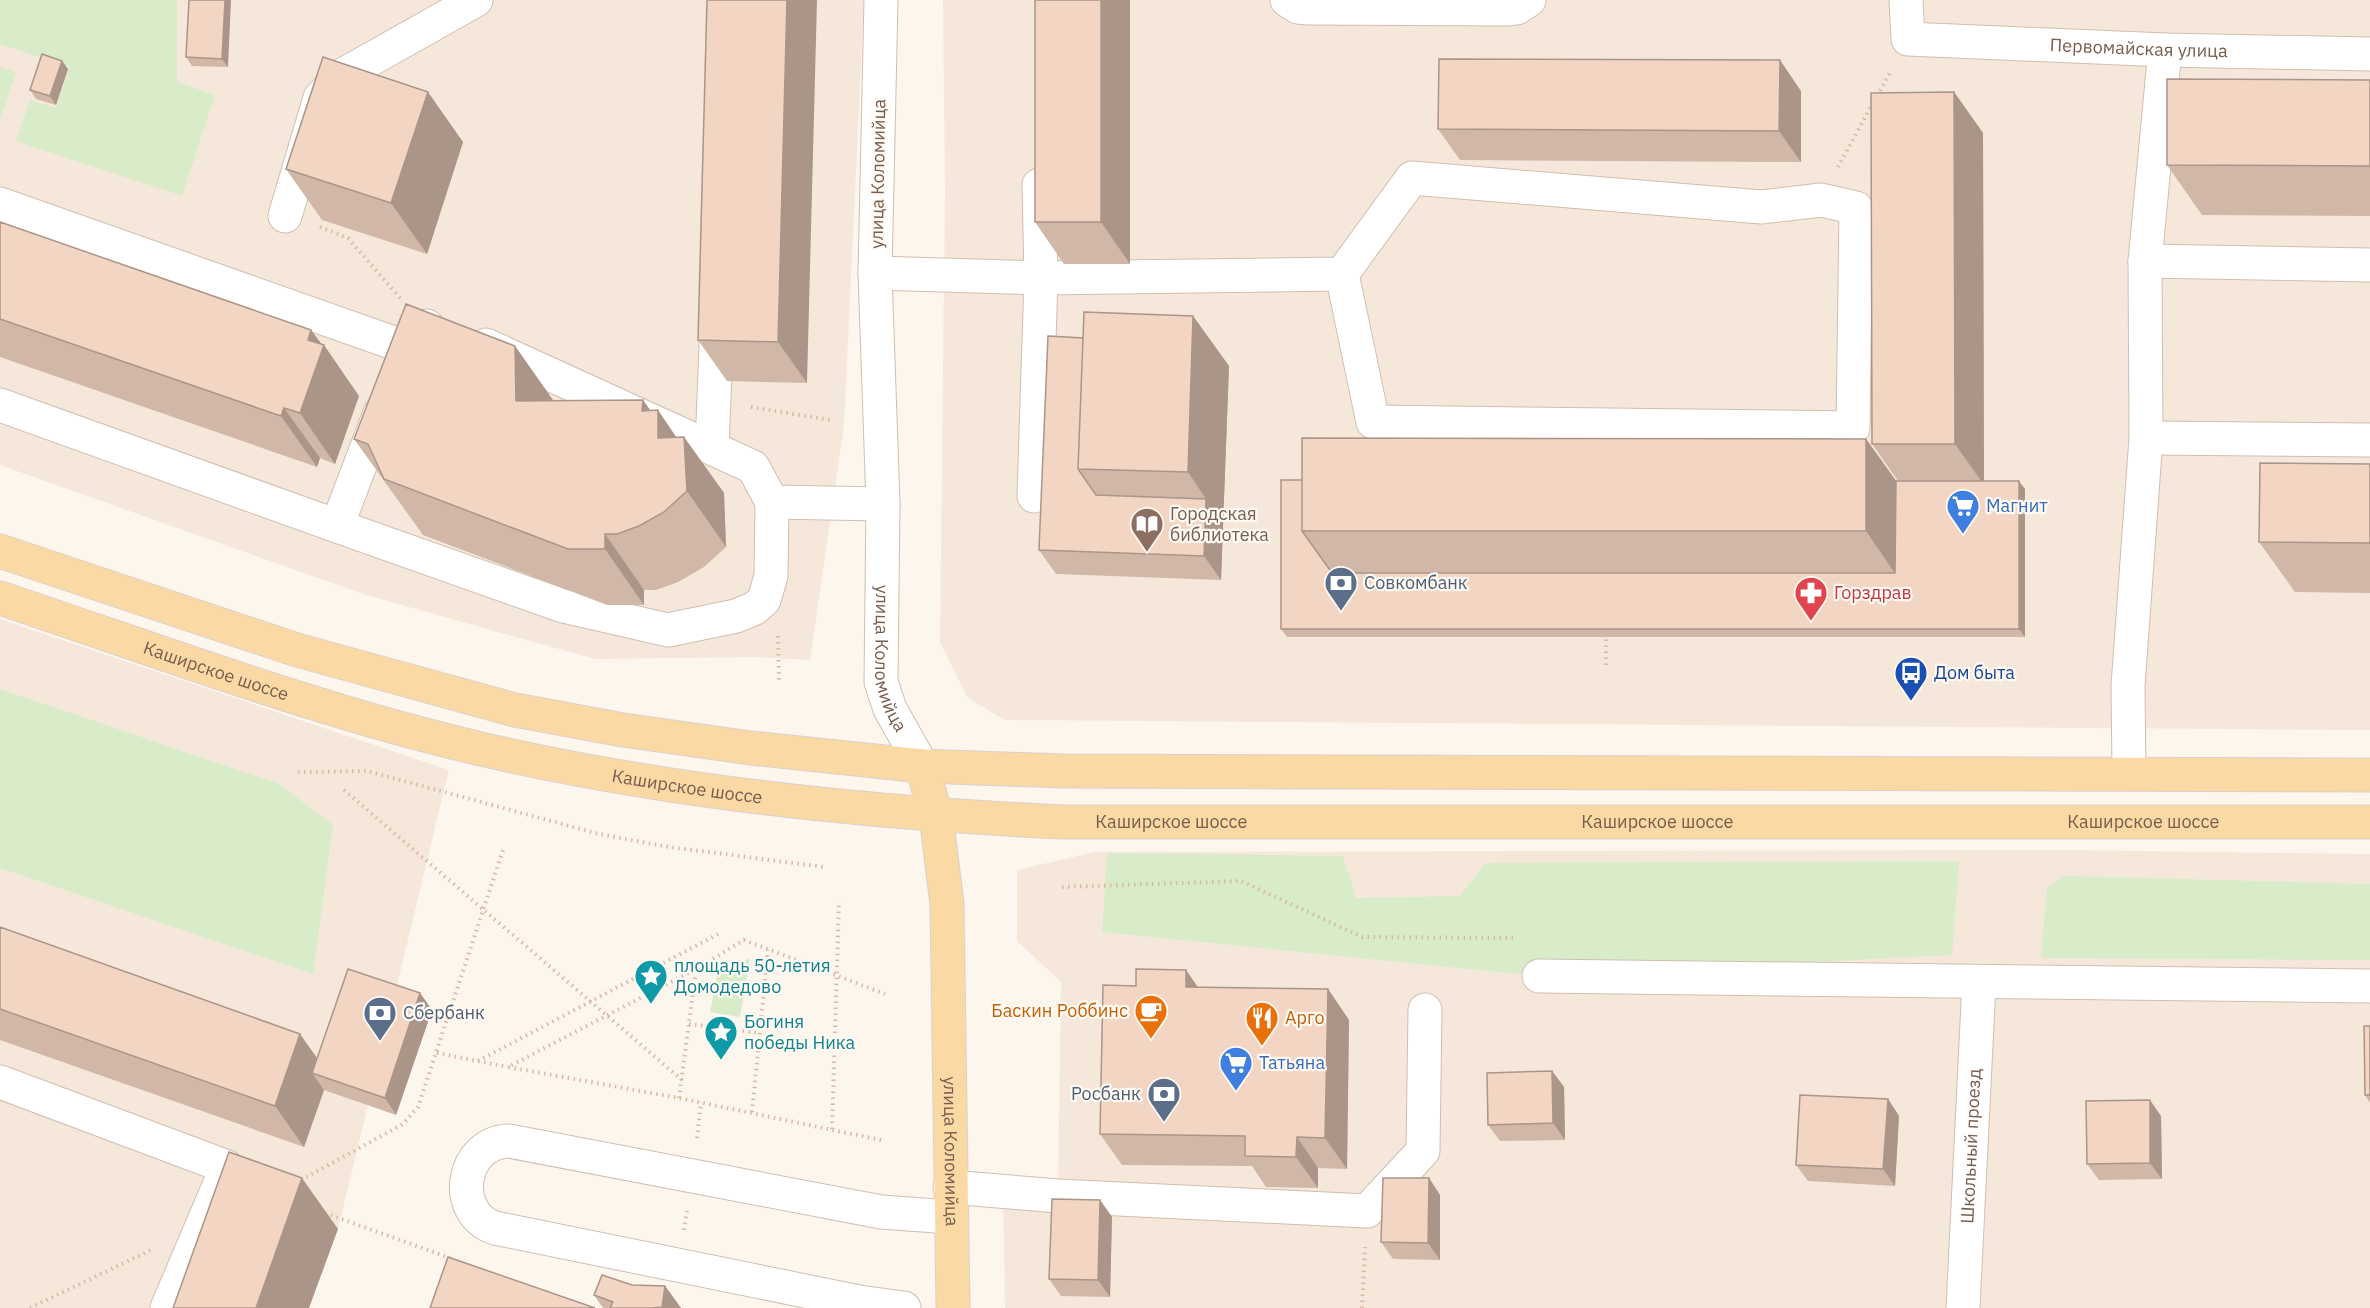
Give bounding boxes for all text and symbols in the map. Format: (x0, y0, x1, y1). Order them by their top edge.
street label: Первомайская улица (2049, 33, 2228, 62)
street label: улица Коломийца (865, 98, 890, 249)
supermarket icon: Магнит (1945, 488, 1981, 535)
place label: Магнит (1986, 494, 2048, 517)
place label: Городская библиотека (1170, 502, 1269, 546)
library icon: Городская библиотека (1129, 506, 1165, 553)
bank icon: Совкомбанк (1323, 565, 1359, 612)
place label: Совкомбанк (1364, 571, 1468, 594)
pharmacy icon: Горздрав (1793, 575, 1829, 622)
place label: Горздрав (1834, 581, 1912, 604)
street label: улица Коломийца (870, 585, 913, 736)
street label: Каширское шоссе (140, 636, 292, 706)
bus stop icon: Дом быта (1893, 655, 1929, 702)
place label: Дом быта (1934, 661, 2015, 684)
street label: Каширское шоссе (610, 764, 764, 809)
street label: Каширское шоссе (1095, 810, 1247, 833)
street label: Каширское шоссе (1581, 810, 1733, 833)
street label: Каширское шоссе (2067, 810, 2219, 833)
place label: площадь 50-летия Домодедово (674, 954, 831, 998)
place icon: площадь 50-летия Домодедово (633, 958, 669, 1005)
cafe icon: Баскин Роббинс (1133, 993, 1169, 1040)
bank icon: Сбербанк (362, 995, 398, 1042)
place label: Баскин Роббинс (991, 999, 1128, 1022)
restaurant icon: Арго (1244, 1000, 1280, 1047)
place label: Сбербанк (403, 1001, 485, 1024)
place label: Арго (1285, 1006, 1325, 1029)
place label: Богиня победы Ника (744, 1010, 856, 1054)
place icon: Богиня победы Ника (703, 1014, 739, 1061)
supermarket icon: Татьяна (1218, 1045, 1254, 1092)
place label: Татьяна (1259, 1051, 1325, 1074)
street label: Школьный проезд (1955, 1068, 1986, 1224)
street label: улица Коломийца (939, 1076, 964, 1227)
bank icon: Росбанк (1146, 1076, 1182, 1123)
place label: Росбанк (1071, 1082, 1141, 1105)

